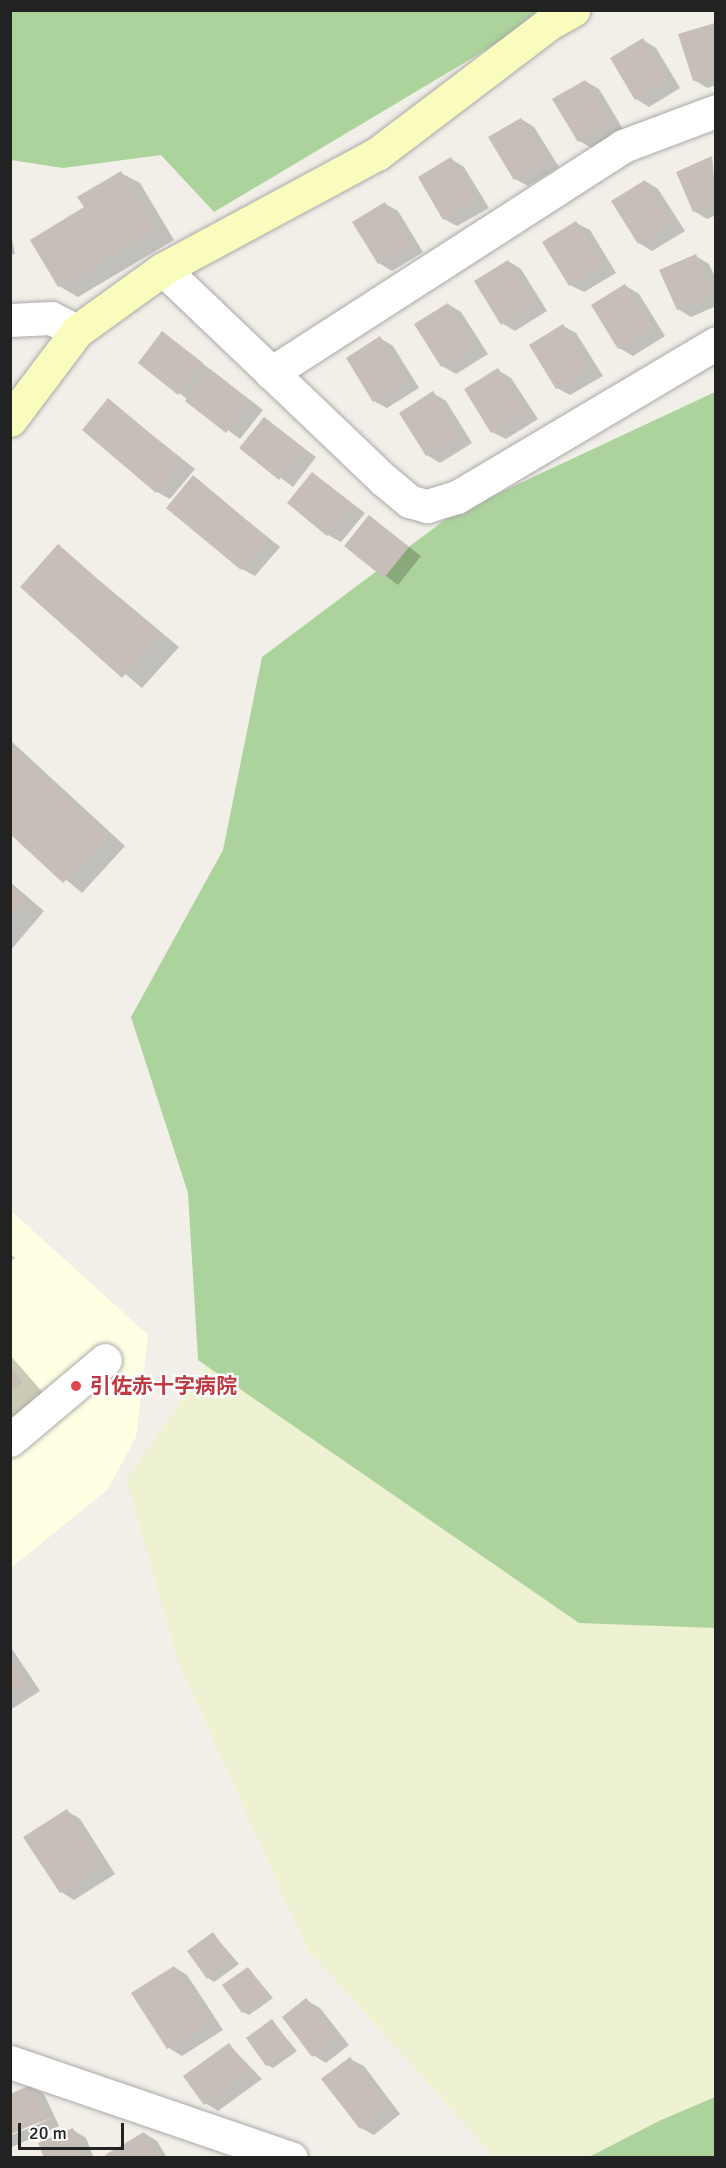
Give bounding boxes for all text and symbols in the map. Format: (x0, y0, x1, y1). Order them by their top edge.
place label: 引佐赤十字病院 (90, 1373, 237, 1399)
marker: 引佐赤十字病院 (67, 1377, 85, 1395)
scale bar (21, 2111, 128, 2149)
text: 20 m (29, 2122, 67, 2144)

